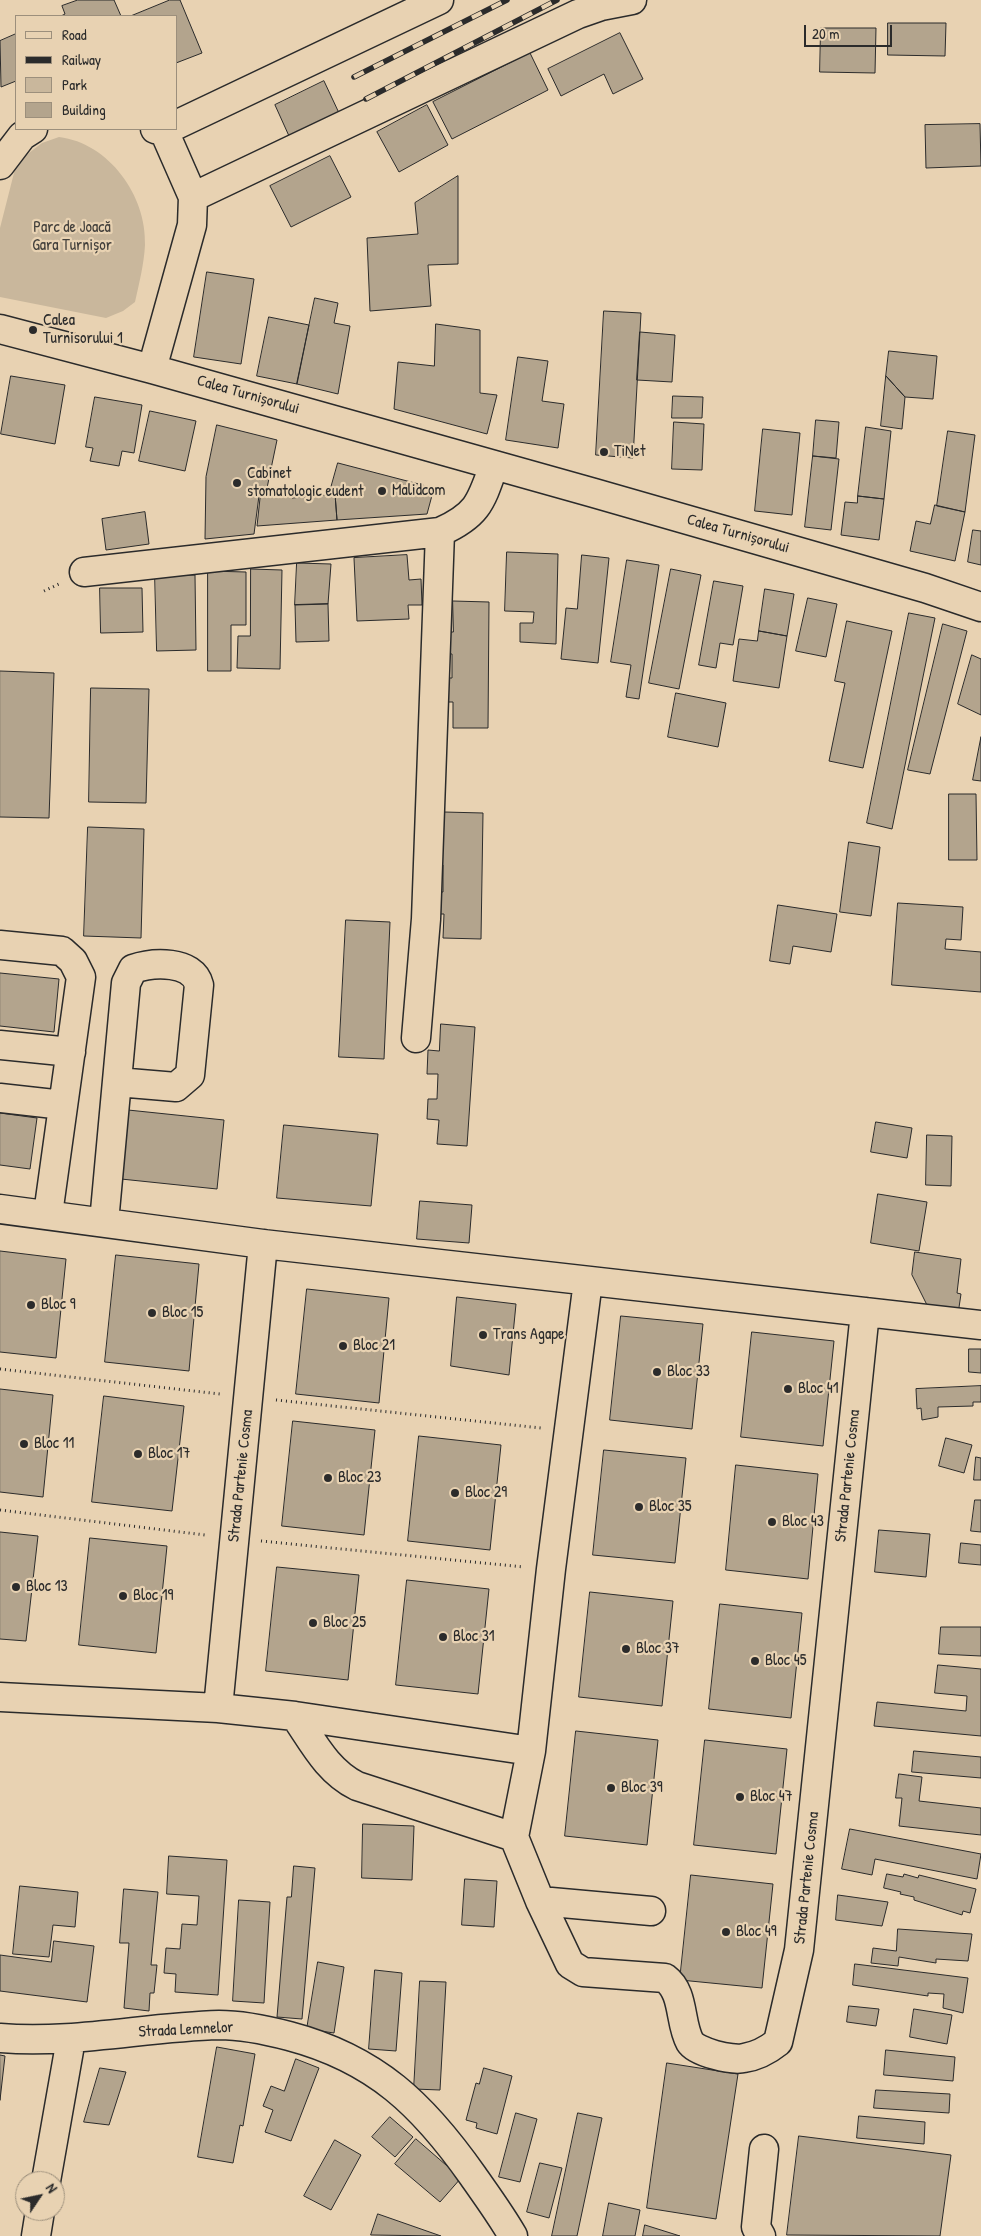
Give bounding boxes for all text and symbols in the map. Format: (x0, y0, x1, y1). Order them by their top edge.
legend (15, 15, 178, 130)
scale bar (806, 15, 894, 47)
text: 20 m (812, 23, 839, 44)
text: Road (62, 24, 87, 45)
text: Railway (62, 49, 101, 70)
text: Park (62, 74, 87, 95)
text: Building (62, 99, 106, 120)
park label: Parc de Joacă Gara Turnișor (32, 218, 112, 256)
place label: Calea Turnisorului 1 (43, 311, 123, 349)
marker: Calea Turnisorului 1 (27, 324, 39, 336)
street label: Calea Turnișorului (194, 371, 302, 419)
place label: TiNet (614, 442, 645, 462)
marker: TiNet (598, 446, 610, 458)
place label: Cabinet stomatologic eudent (247, 464, 364, 502)
marker: Cabinet stomatologic eudent (231, 477, 243, 489)
place label: Malidcom (392, 481, 445, 501)
marker: Malidcom (376, 485, 388, 497)
street label: Calea Turnișorului (684, 510, 792, 558)
place label: Bloc 9 (41, 1295, 76, 1315)
marker: Bloc 9 (25, 1299, 37, 1311)
place label: Bloc 15 (162, 1303, 203, 1323)
marker: Bloc 15 (146, 1307, 158, 1319)
place label: Trans Agape (493, 1325, 564, 1345)
marker: Trans Agape (477, 1329, 489, 1341)
place label: Bloc 21 (353, 1336, 395, 1356)
marker: Bloc 21 (337, 1340, 349, 1352)
place label: Bloc 33 (667, 1362, 710, 1382)
marker: Bloc 33 (651, 1366, 663, 1378)
place label: Bloc 41 (798, 1379, 839, 1399)
marker: Bloc 41 (782, 1383, 794, 1395)
street label: Strada Partenie Cosma (225, 1409, 257, 1543)
street label: Strada Partenie Cosma (832, 1409, 864, 1543)
place label: Bloc 11 (34, 1434, 74, 1454)
marker: Bloc 11 (18, 1438, 30, 1450)
place label: Bloc 17 (148, 1444, 190, 1464)
marker: Bloc 17 (132, 1448, 144, 1460)
place label: Bloc 23 (338, 1468, 381, 1488)
marker: Bloc 23 (322, 1472, 334, 1484)
place label: Bloc 29 (465, 1483, 507, 1503)
marker: Bloc 29 (449, 1487, 461, 1499)
place label: Bloc 35 (649, 1497, 692, 1517)
marker: Bloc 35 (633, 1501, 645, 1513)
place label: Bloc 43 (782, 1512, 824, 1532)
marker: Bloc 43 (766, 1516, 778, 1528)
place label: Bloc 13 (26, 1577, 68, 1597)
marker: Bloc 13 (10, 1581, 22, 1593)
place label: Bloc 19 (133, 1586, 173, 1606)
marker: Bloc 19 (117, 1590, 129, 1602)
place label: Bloc 25 (323, 1613, 366, 1633)
marker: Bloc 25 (307, 1617, 319, 1629)
place label: Bloc 31 (453, 1627, 495, 1647)
marker: Bloc 31 (437, 1631, 449, 1643)
place label: Bloc 37 (636, 1639, 680, 1659)
marker: Bloc 37 (620, 1643, 632, 1655)
place label: Bloc 45 (765, 1651, 806, 1671)
marker: Bloc 45 (749, 1655, 761, 1667)
place label: Bloc 39 (621, 1778, 663, 1798)
marker: Bloc 39 (605, 1782, 617, 1794)
place label: Bloc 47 (750, 1787, 793, 1807)
marker: Bloc 47 (734, 1791, 746, 1803)
street label: Strada Partenie Cosma (791, 1811, 823, 1945)
place label: Bloc 49 (736, 1922, 777, 1942)
marker: Bloc 49 (720, 1926, 732, 1938)
street label: Strada Lemnelor (138, 2018, 234, 2042)
north arrow (15, 2171, 65, 2221)
text: N (42, 2179, 62, 2196)

